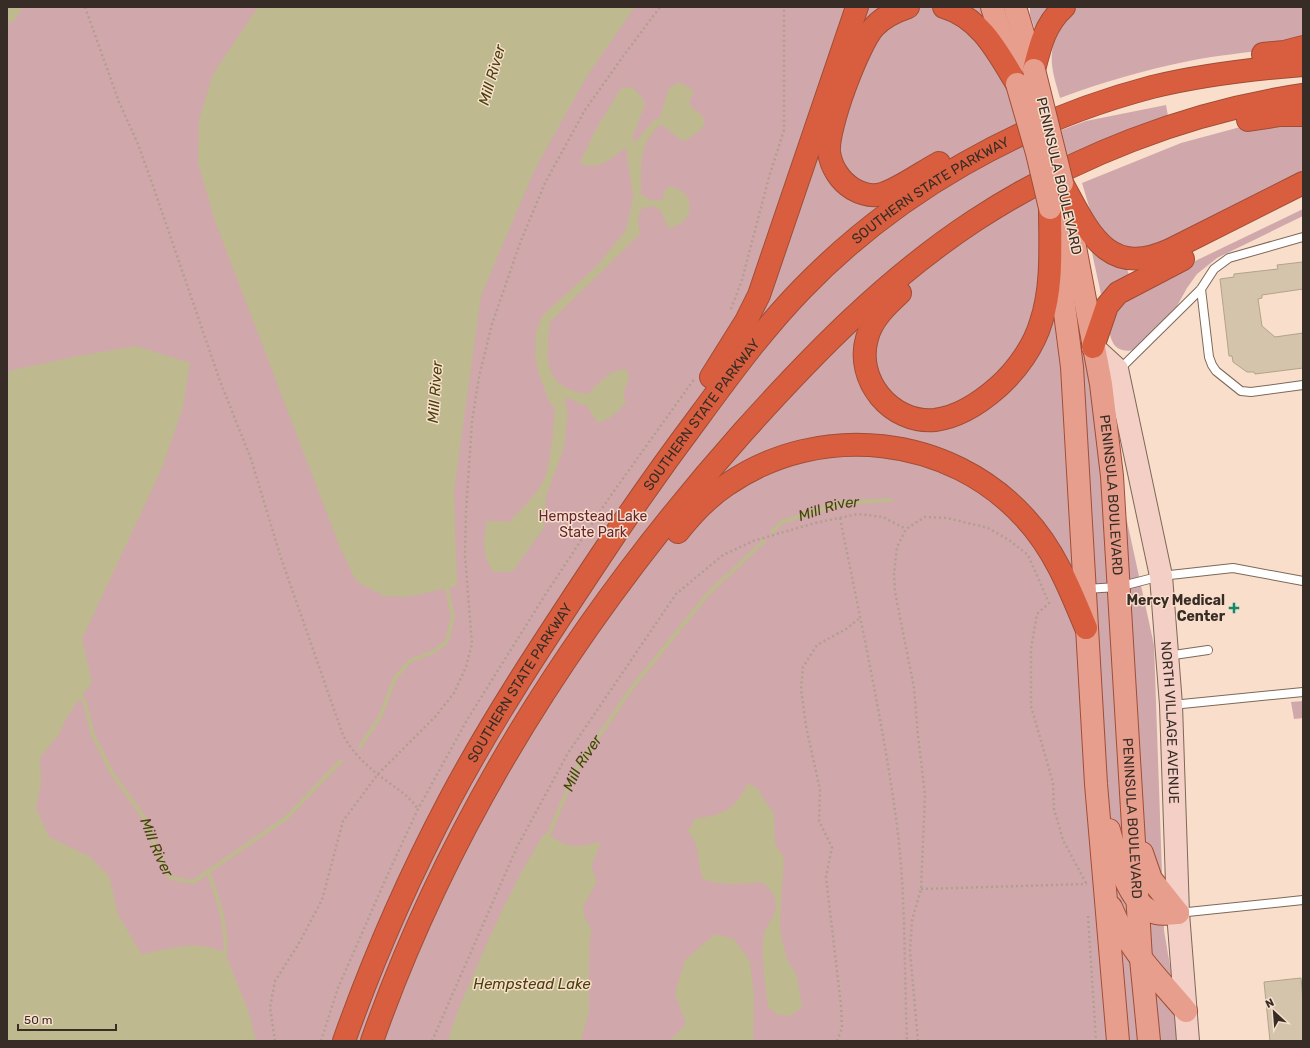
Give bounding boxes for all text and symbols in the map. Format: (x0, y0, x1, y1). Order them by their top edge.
water label: Mill River (475, 41, 510, 107)
street label: PENINSULA BOULEVARD (1033, 96, 1085, 256)
street label: SOUTHERN STATE PARKWAY (848, 133, 1012, 247)
street label: SOUTHERN STATE PARKWAY (640, 335, 763, 494)
water label: Mill River (424, 359, 446, 424)
street label: PENINSULA BOULEVARD (1096, 414, 1126, 576)
water label: Mill River (796, 493, 861, 525)
park label: Hempstead Lake State Park (539, 508, 648, 541)
place label: Mercy Medical Center (1127, 592, 1226, 625)
street label: SOUTHERN STATE PARKWAY (464, 600, 576, 765)
marker: Mercy Medical Center (1228, 602, 1240, 614)
street label: NORTH VILLAGE AVENUE (1158, 640, 1183, 804)
water label: Mill River (559, 730, 607, 794)
street label: PENINSULA BOULEVARD (1119, 737, 1146, 899)
water label: Mill River (136, 815, 178, 881)
water label: Hempstead Lake (473, 975, 591, 993)
north arrow (1254, 992, 1294, 1032)
text: N (1263, 996, 1276, 1011)
scale bar (18, 1006, 116, 1032)
text: 50 m (24, 1013, 52, 1027)

